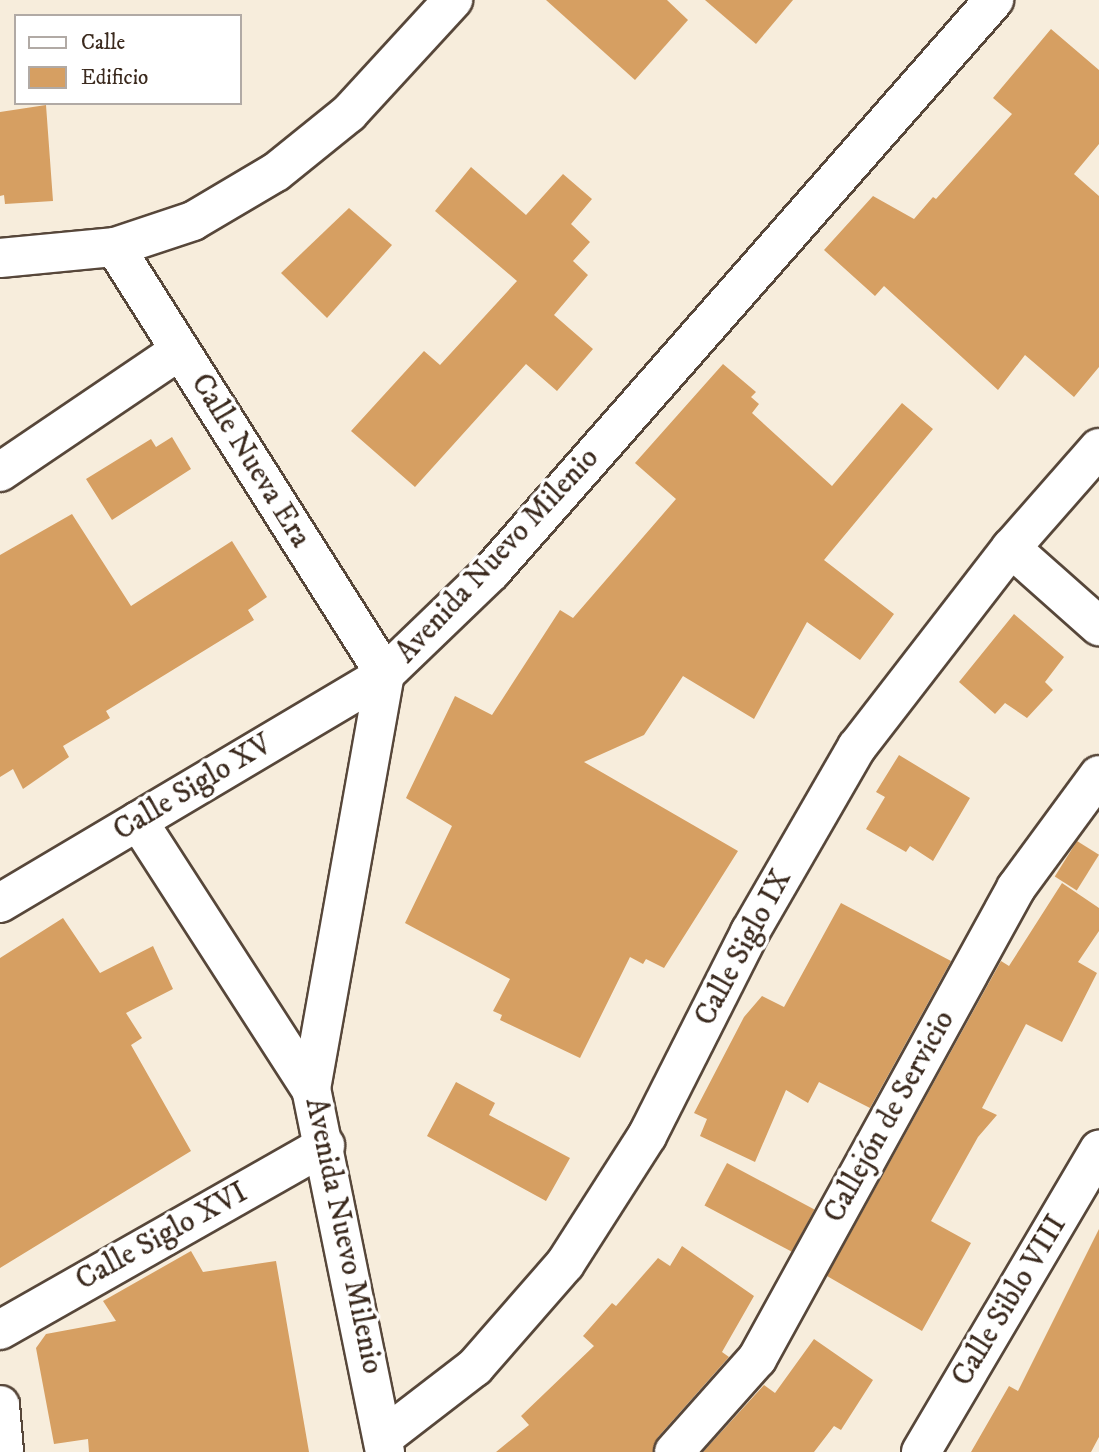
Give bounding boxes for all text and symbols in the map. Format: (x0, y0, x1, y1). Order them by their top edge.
legend (14, 14, 242, 105)
text: Calle (81, 30, 125, 56)
text: Edificio (81, 65, 148, 91)
street label: Calle Nueva Era (182, 368, 318, 554)
street label: Avenida Nuevo Milenio (389, 441, 607, 671)
street label: Calle Siglo XV (107, 727, 279, 849)
street label: Calle Siglo IX (688, 864, 800, 1032)
street label: Callejón de Servicio (817, 1005, 963, 1229)
street label: Avenida Nuevo Milenio (296, 1095, 390, 1377)
street label: Calle Siglo XVI (70, 1175, 254, 1299)
street label: Calle Siblo VIII (945, 1209, 1075, 1393)

